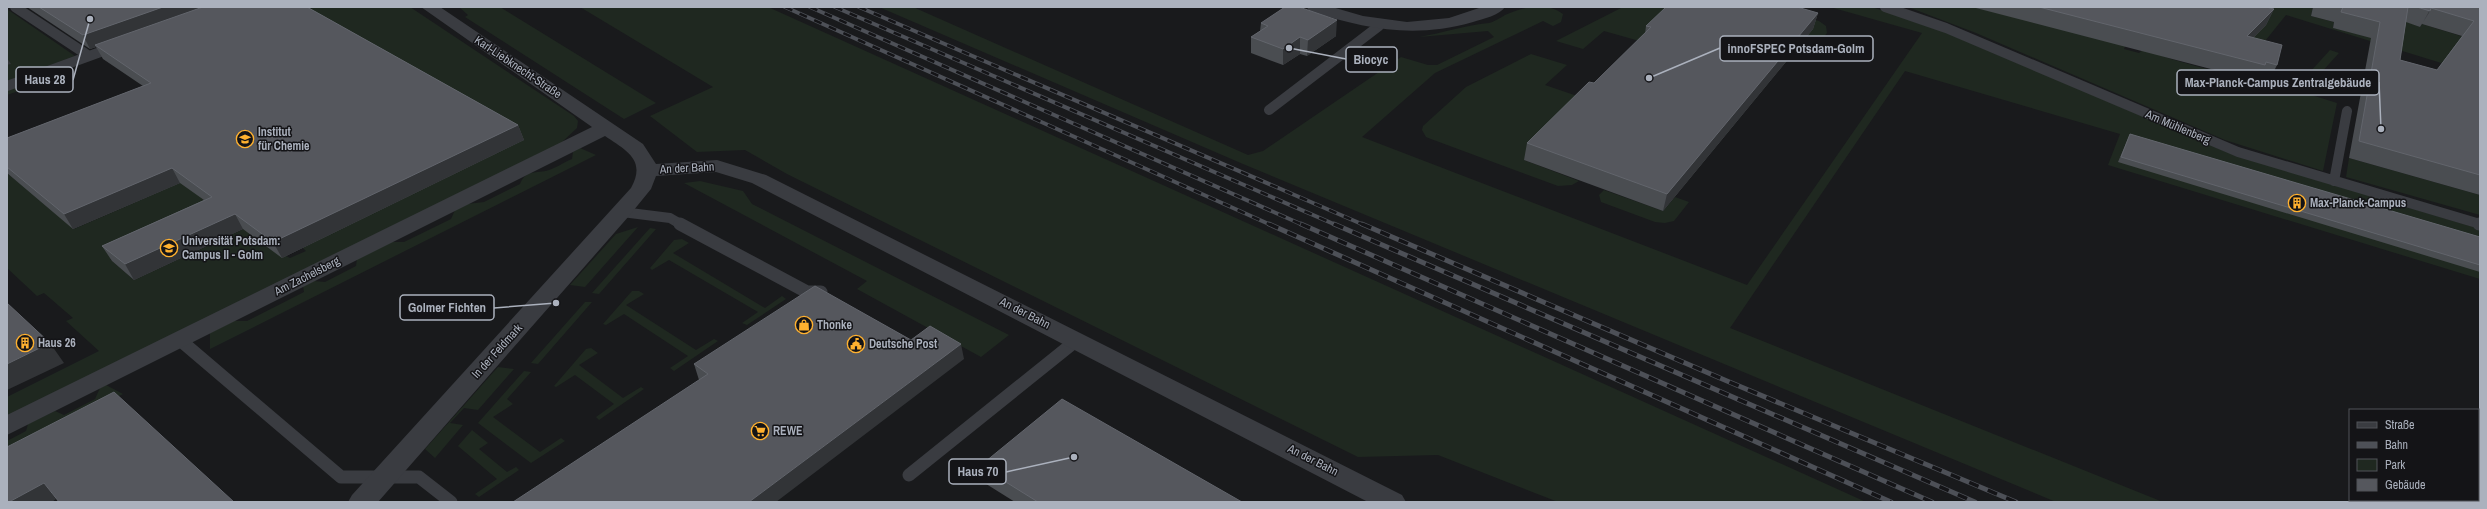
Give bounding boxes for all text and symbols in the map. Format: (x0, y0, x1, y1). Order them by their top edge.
street label: Karl-Liebknecht-Straße (471, 32, 565, 102)
callout: innoFSPEC Potsdam-Golm (1720, 36, 1873, 61)
text: innoFSPEC Potsdam-Golm (1728, 40, 1864, 57)
callout: Biocyc (1346, 47, 1397, 72)
text: Biocyc (1354, 51, 1389, 68)
callout: Haus 28 (16, 67, 73, 92)
callout: Max-Planck-Campus Zentralgebäude (2177, 70, 2379, 95)
text: Haus 28 (25, 71, 66, 88)
text: Max-Planck-Campus Zentralgebäude (2185, 74, 2371, 91)
street label: Am Mühlenberg (2142, 106, 2214, 148)
place label: Institut für Chemie (258, 124, 310, 154)
school or university icon: Institut für Chemie (235, 129, 255, 149)
street label: An der Bahn (658, 159, 715, 177)
building icon: Max-Planck-Campus (2287, 193, 2307, 213)
place label: Max-Planck-Campus (2310, 195, 2407, 211)
place label: Universität Potsdam: Campus II - Golm (182, 233, 280, 263)
school or university icon: Universität Potsdam: Campus II - Golm (159, 238, 179, 258)
street label: Am Zachelsberg (271, 252, 343, 300)
street label: An der Bahn (996, 293, 1053, 333)
callout: Golmer Fichten (400, 295, 494, 320)
text: Golmer Fichten (408, 299, 486, 316)
shop icon: Thonke (794, 315, 814, 335)
place label: Thonke (817, 317, 853, 333)
street label: In der Feldmark (468, 320, 526, 382)
building icon: Haus 26 (15, 333, 35, 353)
public building icon: Deutsche Post (846, 334, 866, 354)
place label: Haus 26 (38, 335, 76, 351)
place label: Deutsche Post (869, 336, 938, 352)
legend (2349, 409, 2479, 501)
text: Straße (2385, 417, 2415, 433)
supermarket icon: REWE (750, 421, 770, 441)
place label: REWE (773, 423, 803, 439)
text: Bahn (2385, 437, 2408, 453)
street label: An der Bahn (1284, 440, 1341, 480)
text: Park (2385, 457, 2405, 473)
callout: Haus 70 (949, 459, 1006, 484)
text: Haus 70 (958, 463, 999, 480)
text: Gebäude (2385, 477, 2426, 493)

